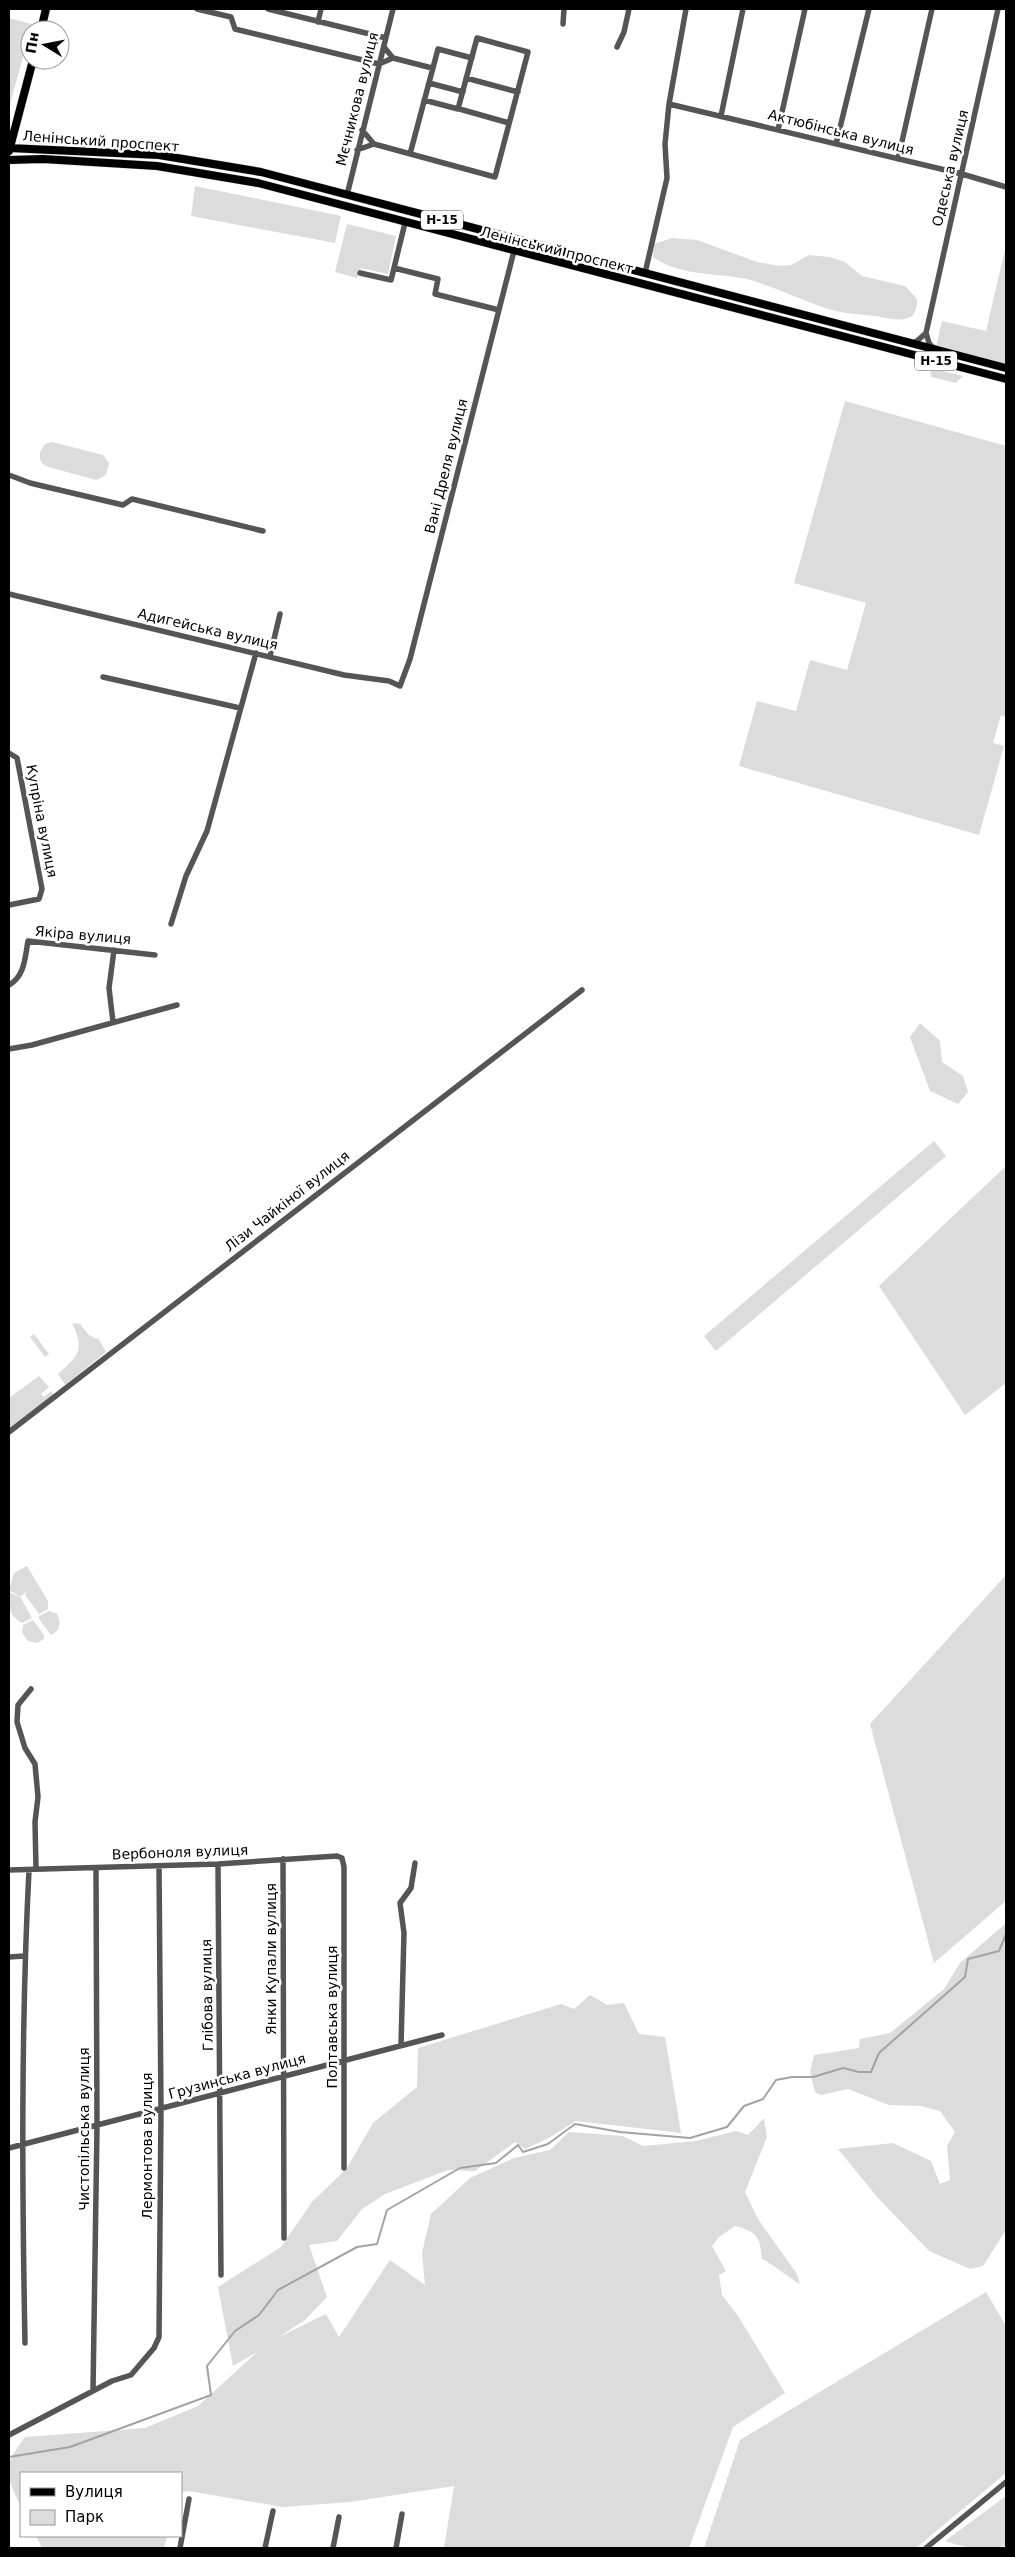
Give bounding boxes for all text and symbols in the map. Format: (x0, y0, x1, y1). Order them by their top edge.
north arrow (20, 20, 70, 70)
text: Пн (22, 31, 42, 55)
street label: Мєчникова вулиця (333, 31, 381, 167)
street label: Актюбінська вулиця (766, 106, 916, 158)
street label: Одеська вулиця (929, 108, 971, 228)
street label: Ленінський проспект (22, 128, 180, 154)
road number: Н-15 (421, 210, 463, 230)
street label: Ленінський проспект (479, 223, 635, 277)
road number: Н-15 (915, 352, 957, 371)
street label: Вані Дреля вулиця (421, 397, 471, 535)
street label: Адигейська вулиця (136, 605, 280, 653)
street label: Купріна вулиця (23, 763, 61, 879)
street label: Якіра вулиця (34, 923, 132, 947)
street label: Лізи Чайкіної вулиця (222, 1147, 352, 1255)
street label: Вербоноля вулиця (112, 1842, 248, 1862)
street label: Янки Купали вулиця (263, 1883, 279, 2035)
street label: Глібова вулиця (198, 1939, 216, 2051)
street label: Полтавська вулиця (324, 1946, 340, 2089)
street label: Чистопільська вулиця (76, 2047, 92, 2211)
street label: Грузинська вулиця (167, 2050, 307, 2102)
street label: Лермонтова вулиця (139, 2073, 155, 2219)
legend (20, 2472, 182, 2537)
text: Вулиця (65, 2483, 123, 2501)
text: Парк (65, 2508, 104, 2526)

